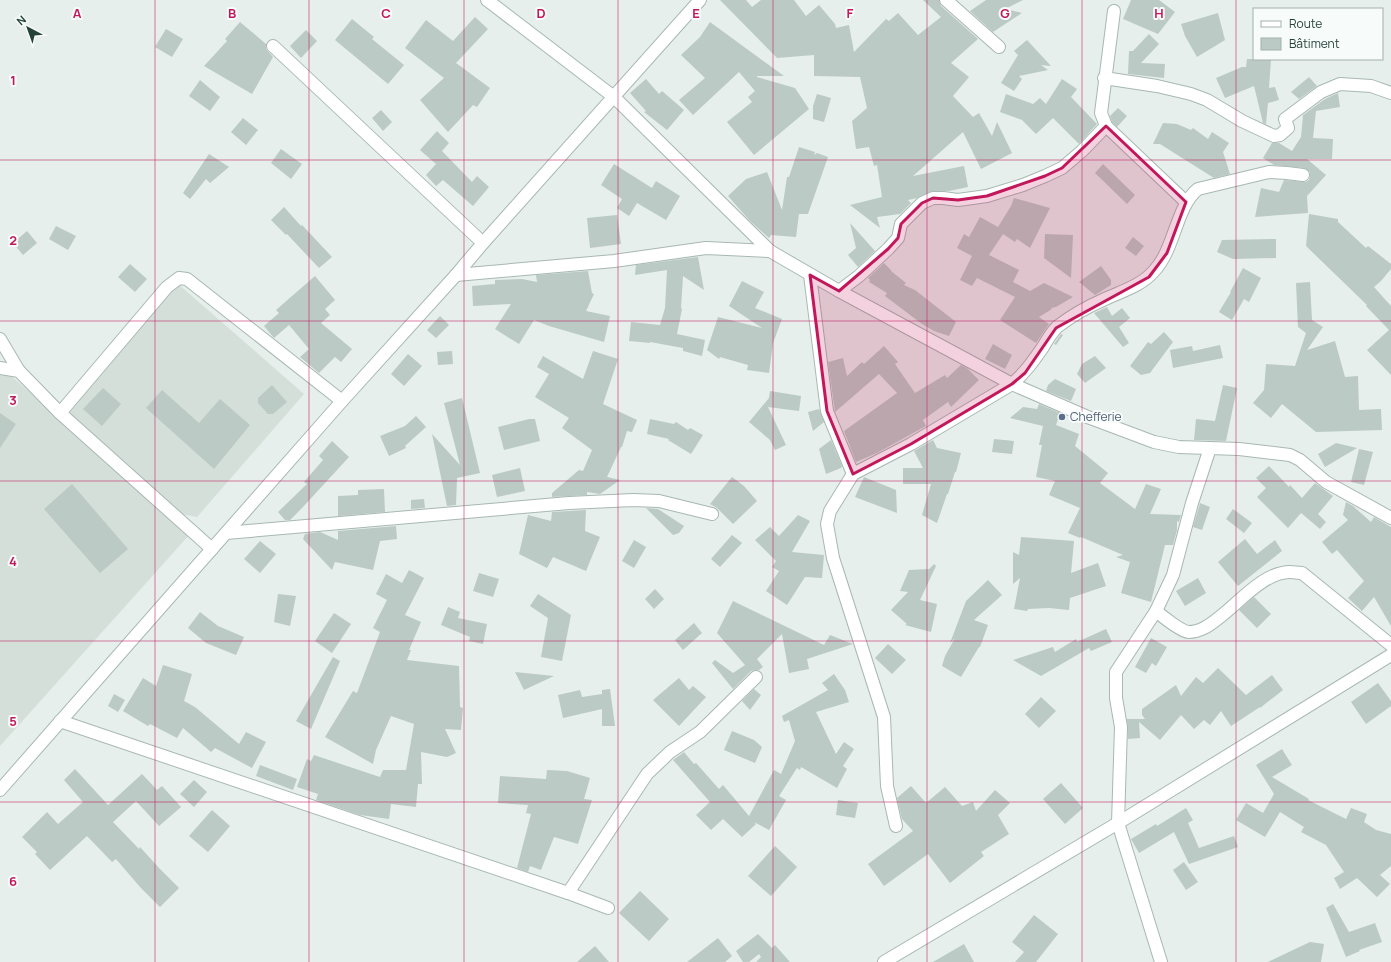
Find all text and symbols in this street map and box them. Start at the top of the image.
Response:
text: A [73,4,82,22]
text: B [228,4,236,22]
text: C [381,4,391,22]
text: D [536,4,546,22]
text: E [692,4,700,22]
text: F [847,4,854,22]
text: G [1000,4,1010,22]
text: H [1154,4,1164,22]
north arrow [8,8,48,48]
legend [1253,8,1383,60]
text: N [13,12,29,28]
text: Route [1289,15,1322,32]
text: Bâtiment [1289,35,1340,52]
text: 1 [10,71,16,89]
text: 2 [9,231,17,249]
text: 3 [9,391,17,409]
place label: Chefferie [1070,408,1122,425]
marker: Chefferie [1057,412,1067,422]
text: 4 [9,552,17,570]
text: 5 [9,712,17,730]
text: 6 [9,872,17,890]

